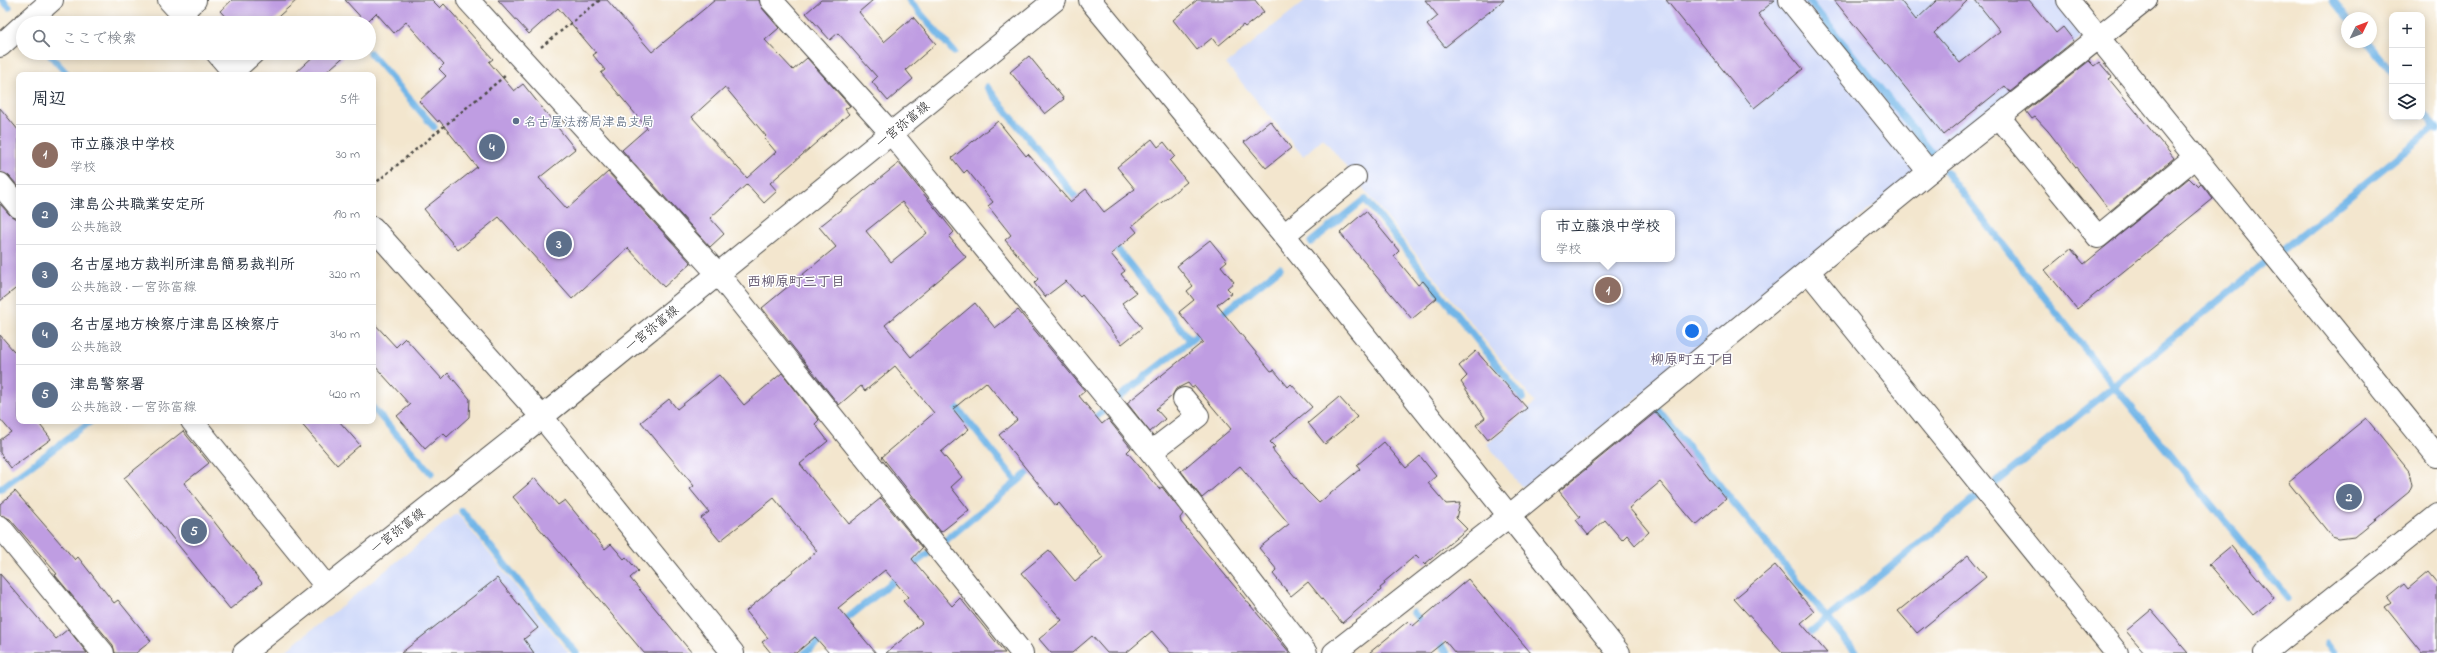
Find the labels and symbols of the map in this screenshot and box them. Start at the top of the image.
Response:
north arrow [2341,12,2377,48]
street label: 一宮弥富線 [872,97,935,153]
place label: 名古屋法務局津島支局 [524,113,654,132]
marker: 名古屋法務局津島支局 [511,116,521,126]
pin: 4 [479,132,505,162]
pin: 3 [546,229,572,259]
district label: 西柳原町三丁目 [747,272,845,293]
pin: 1 [1595,275,1621,305]
street label: 一宮弥富線 [621,301,684,357]
your location [1682,321,1702,341]
district label: 柳原町五丁目 [1650,350,1734,371]
pin: 2 [2336,482,2362,512]
street label: 一宮弥富線 [366,503,430,559]
pin: 5 [181,516,207,546]

